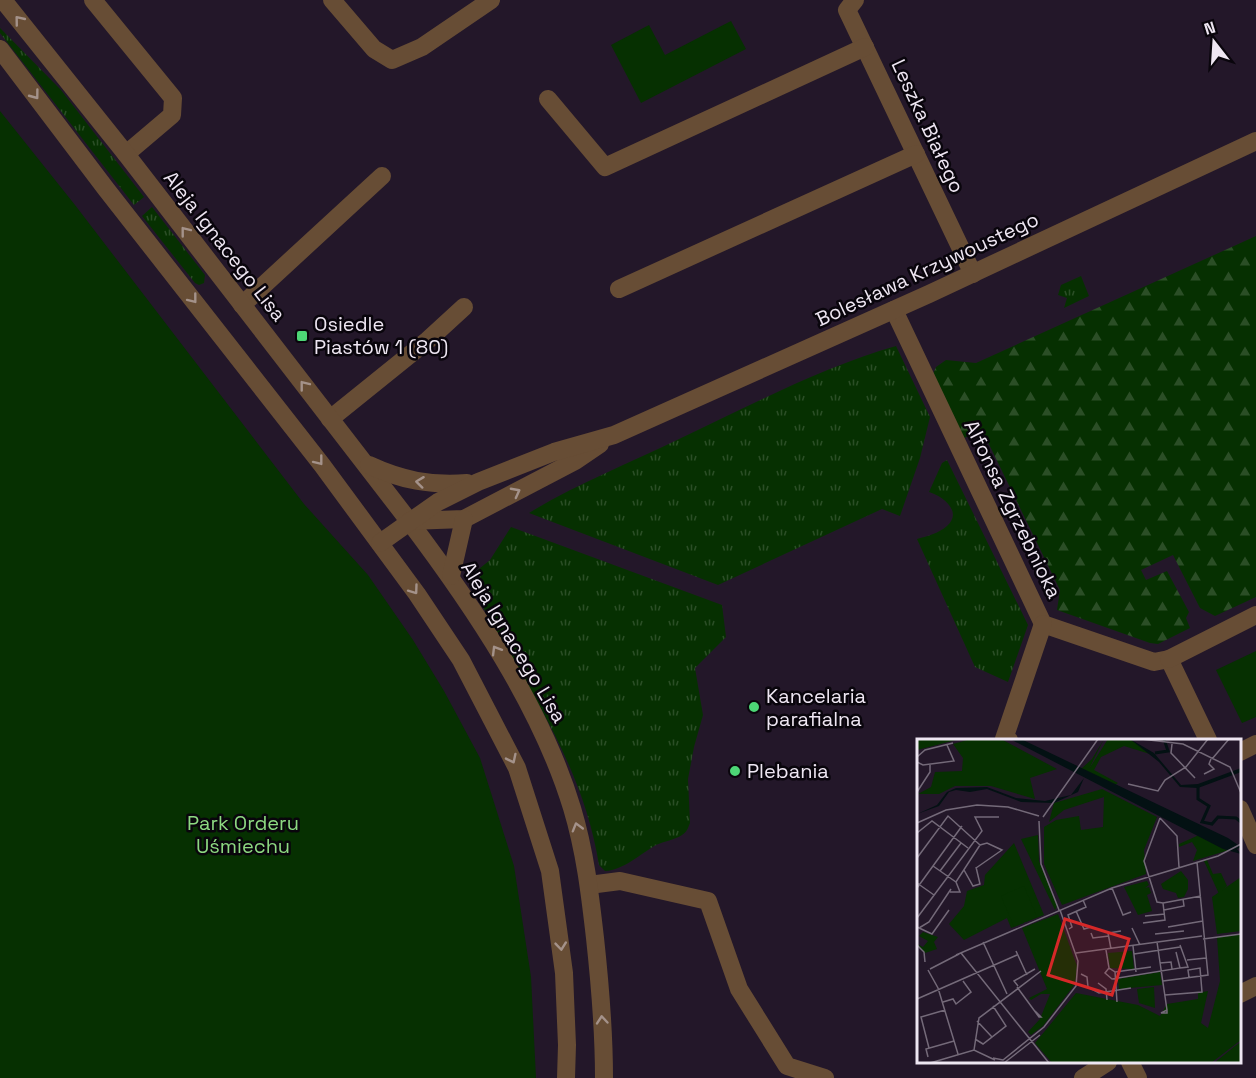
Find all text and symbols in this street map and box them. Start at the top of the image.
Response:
north arrow [1184,12,1244,72]
one-way arrow [16,16,27,27]
text: N [1202,17,1218,40]
street label: Leszka Białego [886,55,970,197]
one-way arrow [28,89,39,100]
street label: Aleja Ignacego Lisa [158,165,292,327]
street label: Bolesława Krzywoustego [811,206,1043,332]
one-way arrow [181,226,192,237]
one-way arrow [186,293,197,304]
place label: Osiedle Piastów 1 (80) [314,311,448,360]
marker: Osiedle Piastów 1 (80) [295,329,309,343]
one-way arrow [300,381,311,392]
street label: Alfonsa Zgrzebnioka [958,415,1068,603]
one-way arrow [312,455,323,466]
one-way arrow [415,476,425,488]
one-way arrow [510,488,521,499]
street label: Aleja Ignacego Lisa [455,556,573,728]
one-way arrow [407,584,418,595]
one-way arrow [492,646,504,656]
place label: Kancelaria parafialna [766,683,866,732]
marker: Kancelaria parafialna [747,700,761,714]
inset map [917,739,1241,1063]
one-way arrow [504,752,516,763]
place label: Plebania [747,758,829,784]
marker: Plebania [728,764,742,778]
park label: Park Orderu Uśmiechu [187,810,299,859]
one-way arrow [572,822,584,832]
one-way arrow [554,942,567,951]
one-way arrow [596,1015,609,1024]

